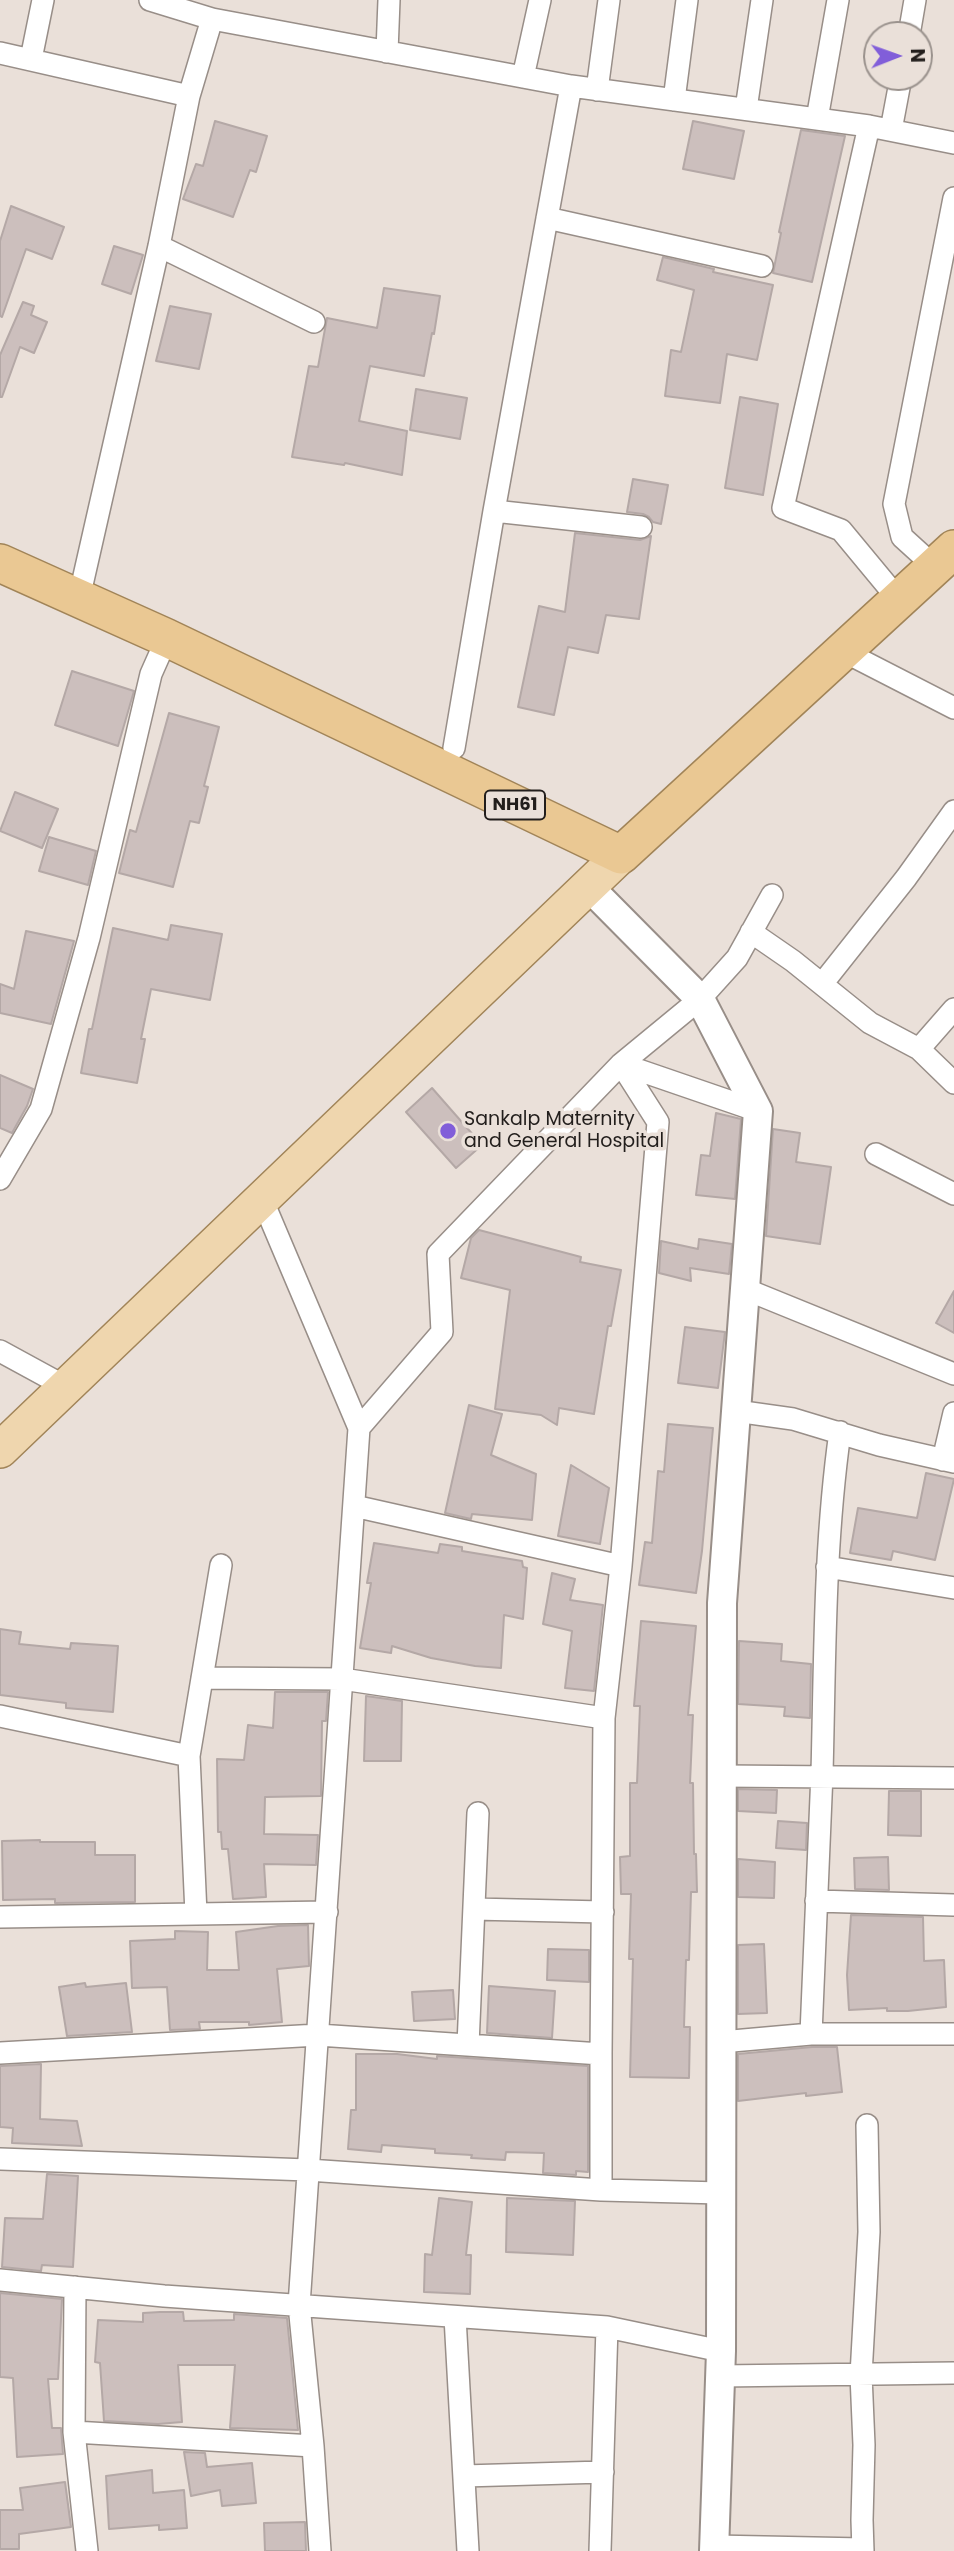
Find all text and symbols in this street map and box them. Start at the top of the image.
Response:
north arrow [863,21,933,91]
text: N [904,48,931,63]
road number: NH61 [485,790,545,820]
place label: Sankalp Maternity and General Hospital [464,1109,664,1153]
marker: Sankalp Maternity and General Hospital [438,1121,458,1141]

